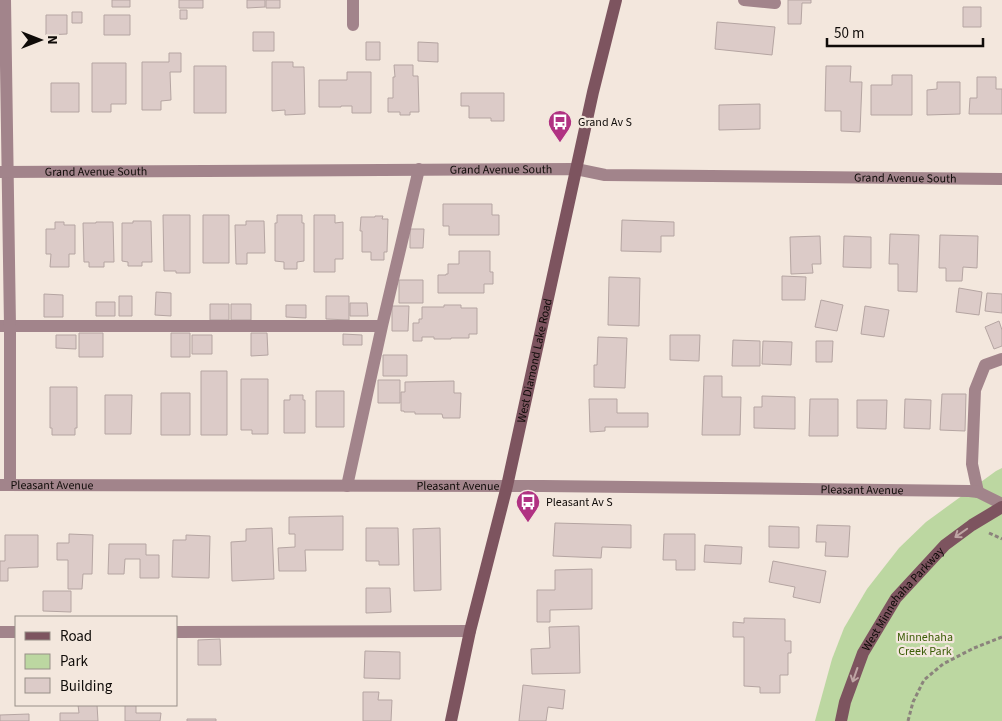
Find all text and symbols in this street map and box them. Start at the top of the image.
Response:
north arrow [15,15,65,65]
scale bar [827,15,983,47]
text: 50 m [834,23,864,44]
text: N [42,35,62,45]
bus stop icon: Grand Av S [547,109,573,143]
place label: Grand Av S [578,114,632,131]
street label: Grand Avenue South [450,161,552,178]
street label: Grand Avenue South [45,163,147,180]
street label: Grand Avenue South [854,169,957,187]
street label: West Diamond Lake Road [513,297,556,424]
street label: Pleasant Avenue [11,477,93,494]
street label: Pleasant Avenue [417,477,499,494]
street label: Pleasant Avenue [820,481,904,499]
bus stop icon: Pleasant Av S [515,489,541,523]
place label: Pleasant Av S [546,494,613,511]
one-way arrow [954,528,968,538]
street label: West Minnehaha Parkway [858,543,948,654]
legend [15,616,178,706]
text: Road [60,626,92,647]
park label: Minnehaha Creek Park [897,629,953,660]
text: Park [60,651,89,672]
one-way arrow [850,667,859,682]
text: Building [60,676,113,697]

